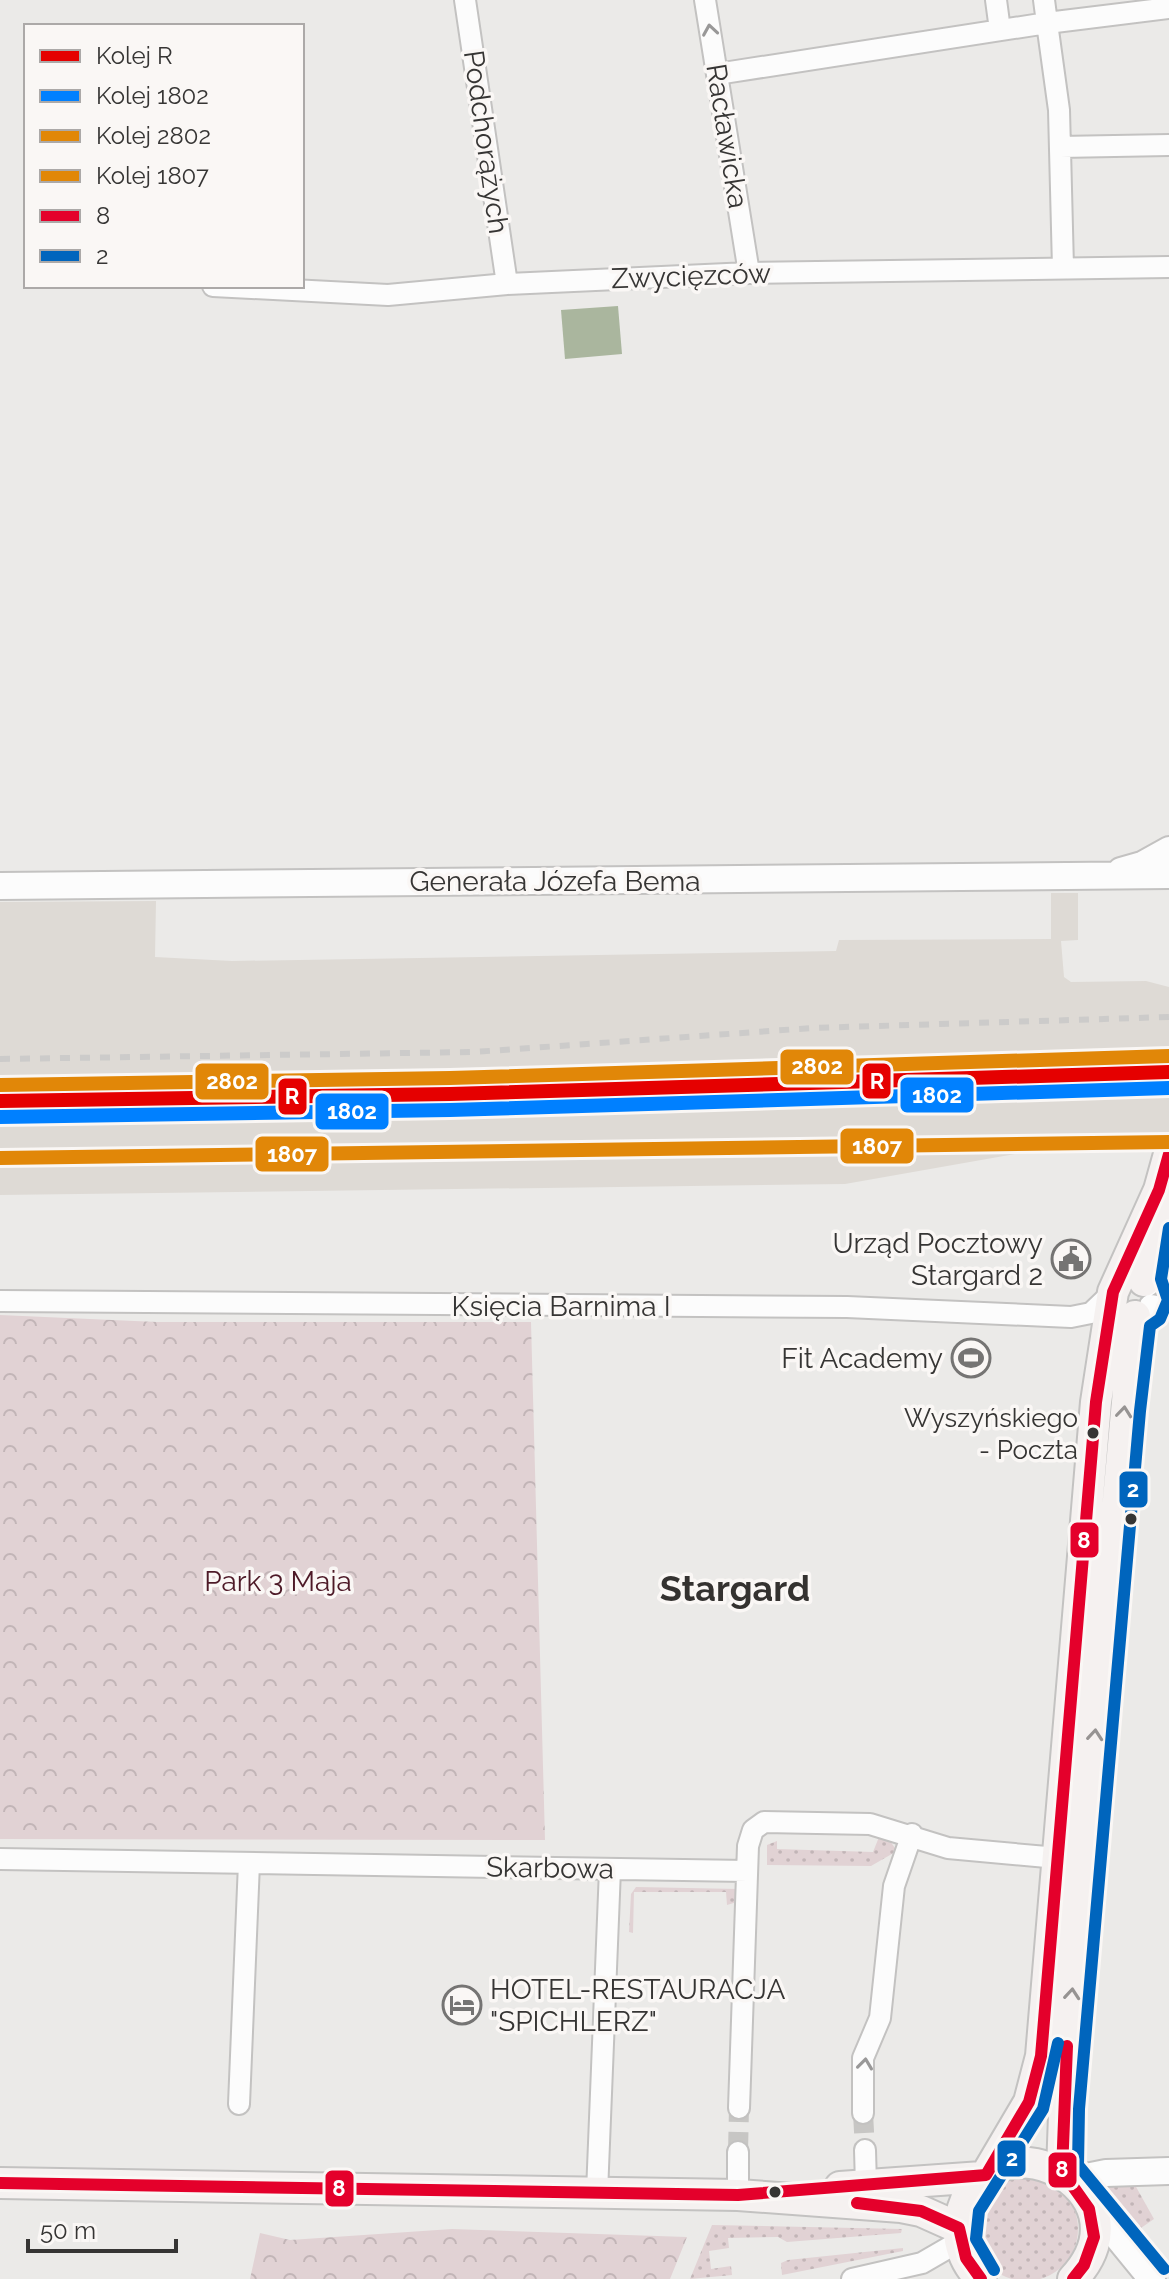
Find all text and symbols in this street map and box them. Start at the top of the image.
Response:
one-way arrow [702,23,719,37]
legend [24,24,304,288]
text: Kolej R [96,41,173,70]
street label: Podchorążych [457,48,515,236]
street label: Racławicka [699,61,755,211]
text: Kolej 1802 [96,81,209,110]
text: Kolej 2802 [96,121,211,150]
text: Kolej 1807 [96,161,209,190]
text: 8 [96,201,110,230]
text: 2 [96,241,109,270]
street label: Zwycięzców [611,257,772,295]
street label: Generała Józefa Bema [409,865,701,898]
line badge: 2802 [779,1048,855,1086]
text: 2802 [791,1053,843,1079]
line badge: 2802 [194,1062,270,1101]
line badge: R [861,1062,892,1100]
text: 2802 [206,1068,258,1094]
text: R [870,1068,885,1094]
line badge: 1802 [899,1076,975,1114]
line badge: R [277,1077,308,1116]
text: 1802 [912,1082,962,1108]
text: R [285,1083,300,1109]
line badge: 1802 [314,1092,390,1131]
text: 1802 [327,1098,377,1124]
line badge: 1807 [839,1127,915,1165]
text: 1807 [852,1133,903,1159]
line badge: 1807 [254,1135,330,1173]
text: 1807 [267,1141,318,1167]
place label: Urząd Pocztowy Stargard 2 [832,1227,1043,1292]
public building icon: Urząd Pocztowy Stargard 2 [1050,1238,1092,1280]
street label: Księcia Barnima I [451,1290,671,1323]
sports icon: Fit Academy [950,1337,992,1379]
place label: Fit Academy [781,1342,943,1375]
place label: Wyszyńskiego - Poczta [904,1403,1078,1465]
one-way arrow [1116,1405,1133,1418]
marker: Wyszyńskiego - Poczta [1085,1425,1101,1441]
line badge: 2 [1118,1470,1149,1509]
text: 2 [1127,1476,1139,1502]
unlabelled marker [1123,1511,1139,1527]
line badge: 8 [1069,1521,1100,1559]
text: 8 [1077,1527,1091,1553]
park label: Park 3 Maja [204,1565,352,1598]
district label: Stargard [660,1567,810,1609]
one-way arrow [1086,1728,1103,1741]
street label: Skarbowa [486,1850,614,1886]
place label: HOTEL-RESTAURACJA "SPICHLERZ" [490,1973,786,2038]
hotel icon: HOTEL-RESTAURACJA "SPICHLERZ" [441,1984,483,2026]
one-way arrow [1063,1987,1080,2000]
one-way arrow [856,2057,873,2070]
line badge: 2 [996,2139,1027,2178]
text: 2 [1006,2145,1018,2171]
line badge: 8 [1047,2151,1078,2189]
text: 8 [1055,2156,1069,2182]
line badge: 8 [324,2169,355,2208]
text: 8 [332,2175,346,2201]
unlabelled marker [767,2184,783,2200]
scale bar [28,2203,176,2253]
text: 50 m [40,2216,96,2245]

